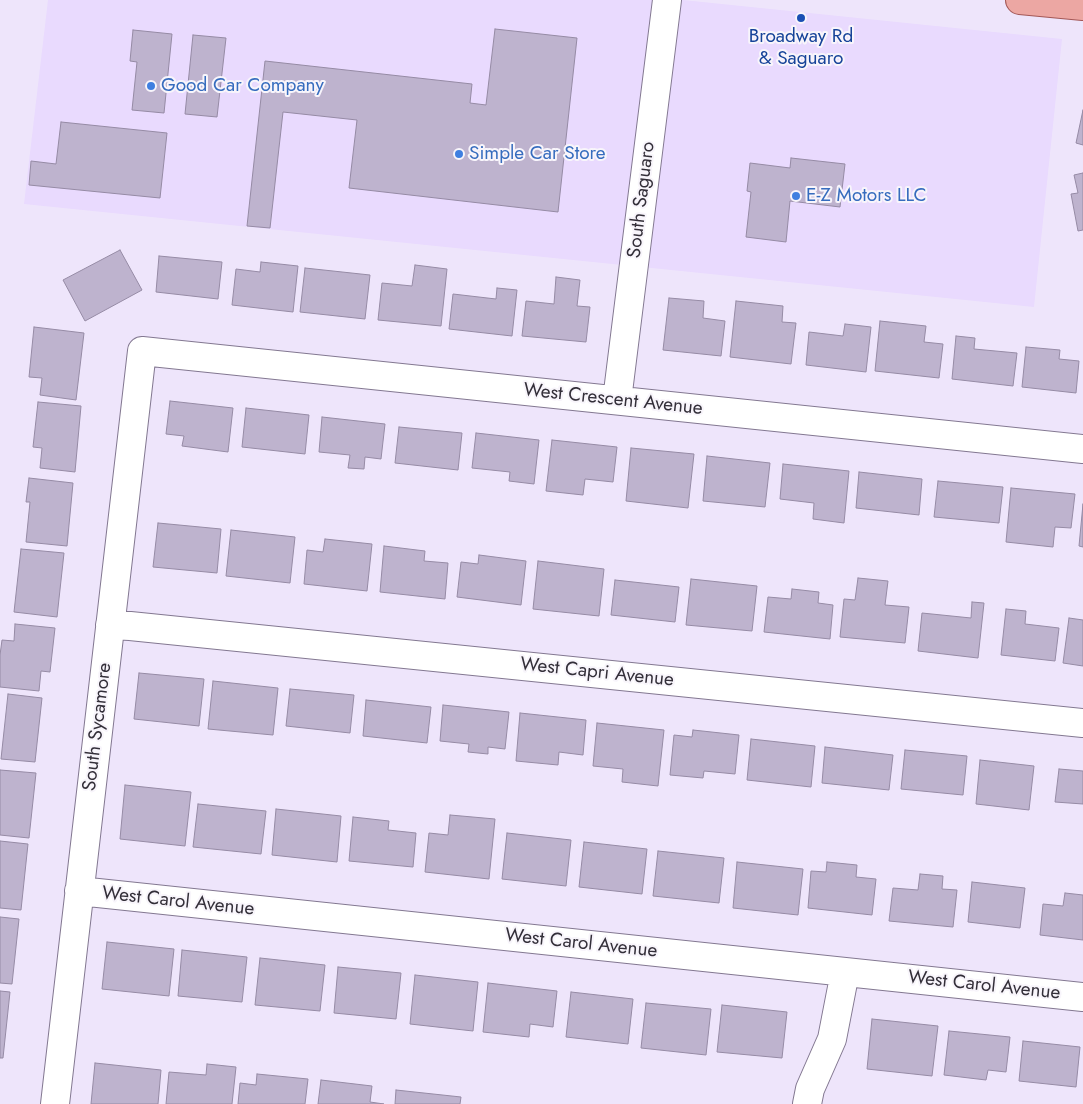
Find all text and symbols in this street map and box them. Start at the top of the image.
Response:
marker: Broadway Rd & Saguaro [795,12,807,24]
place label: Broadway Rd & Saguaro [749,26,853,70]
place label: Good Car Company [161,75,324,97]
marker: Good Car Company [145,80,157,92]
street label: South Saguaro [624,140,660,260]
place label: Simple Car Store [469,143,606,165]
marker: Simple Car Store [453,148,465,160]
place label: E-Z Motors LLC [806,185,927,207]
marker: E-Z Motors LLC [790,190,802,202]
street label: West Crescent Avenue [522,379,704,421]
street label: West Capri Avenue [519,654,675,692]
street label: South Sycamore [79,662,117,792]
street label: West Carol Avenue [101,883,255,921]
street label: West Carol Avenue [504,925,658,963]
street label: West Carol Avenue [907,967,1061,1005]

